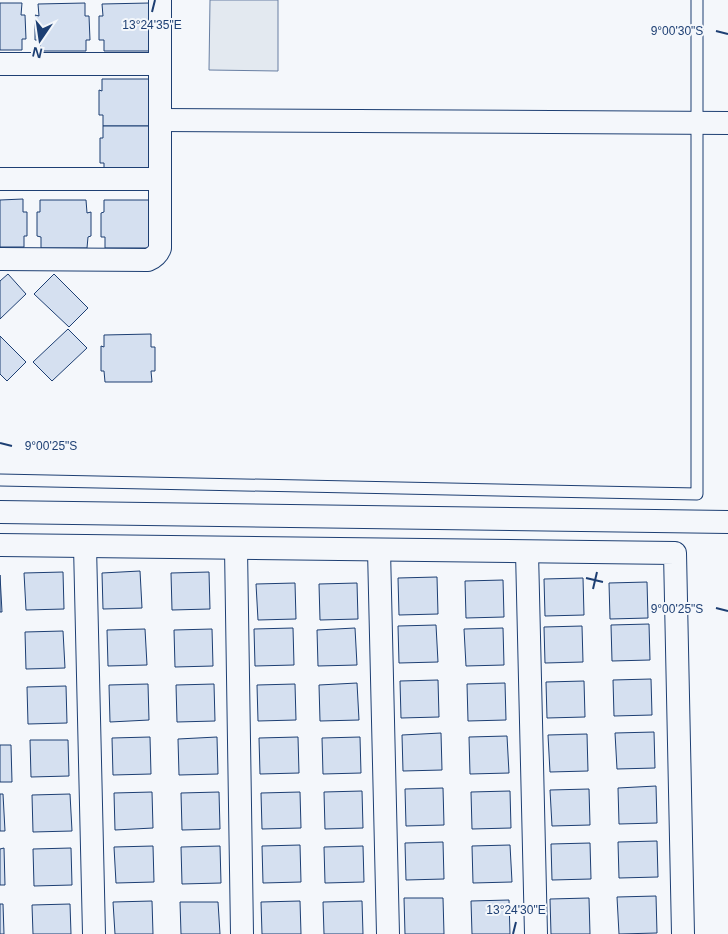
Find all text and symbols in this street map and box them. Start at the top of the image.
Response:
north arrow [15,15,65,65]
text: 13°24'35"E [122,18,182,32]
text: 9°00'30"S [651,24,703,38]
text: N [30,44,44,62]
text: 9°00'25"S [25,439,77,453]
text: 9°00'25"S [651,602,703,616]
text: 13°24'30"E [486,903,546,917]

